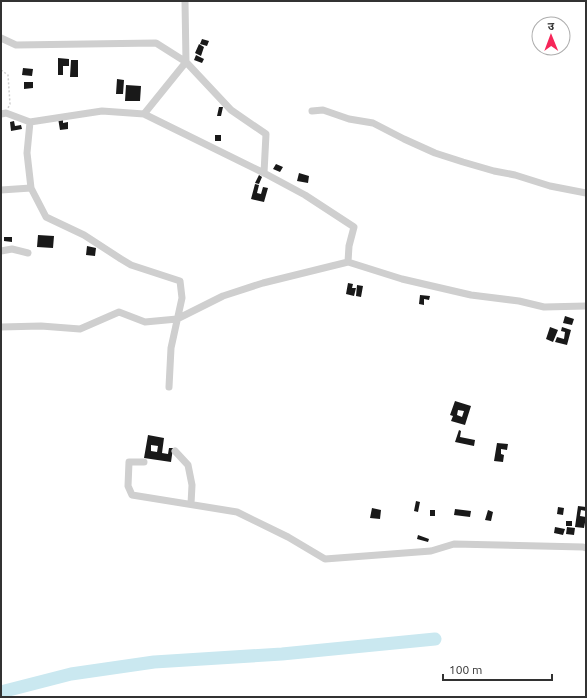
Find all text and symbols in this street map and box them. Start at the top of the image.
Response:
north arrow [531,16,571,56]
text: उ [548,20,555,32]
scale bar [443,656,552,682]
text: 100 m [449,663,482,676]

